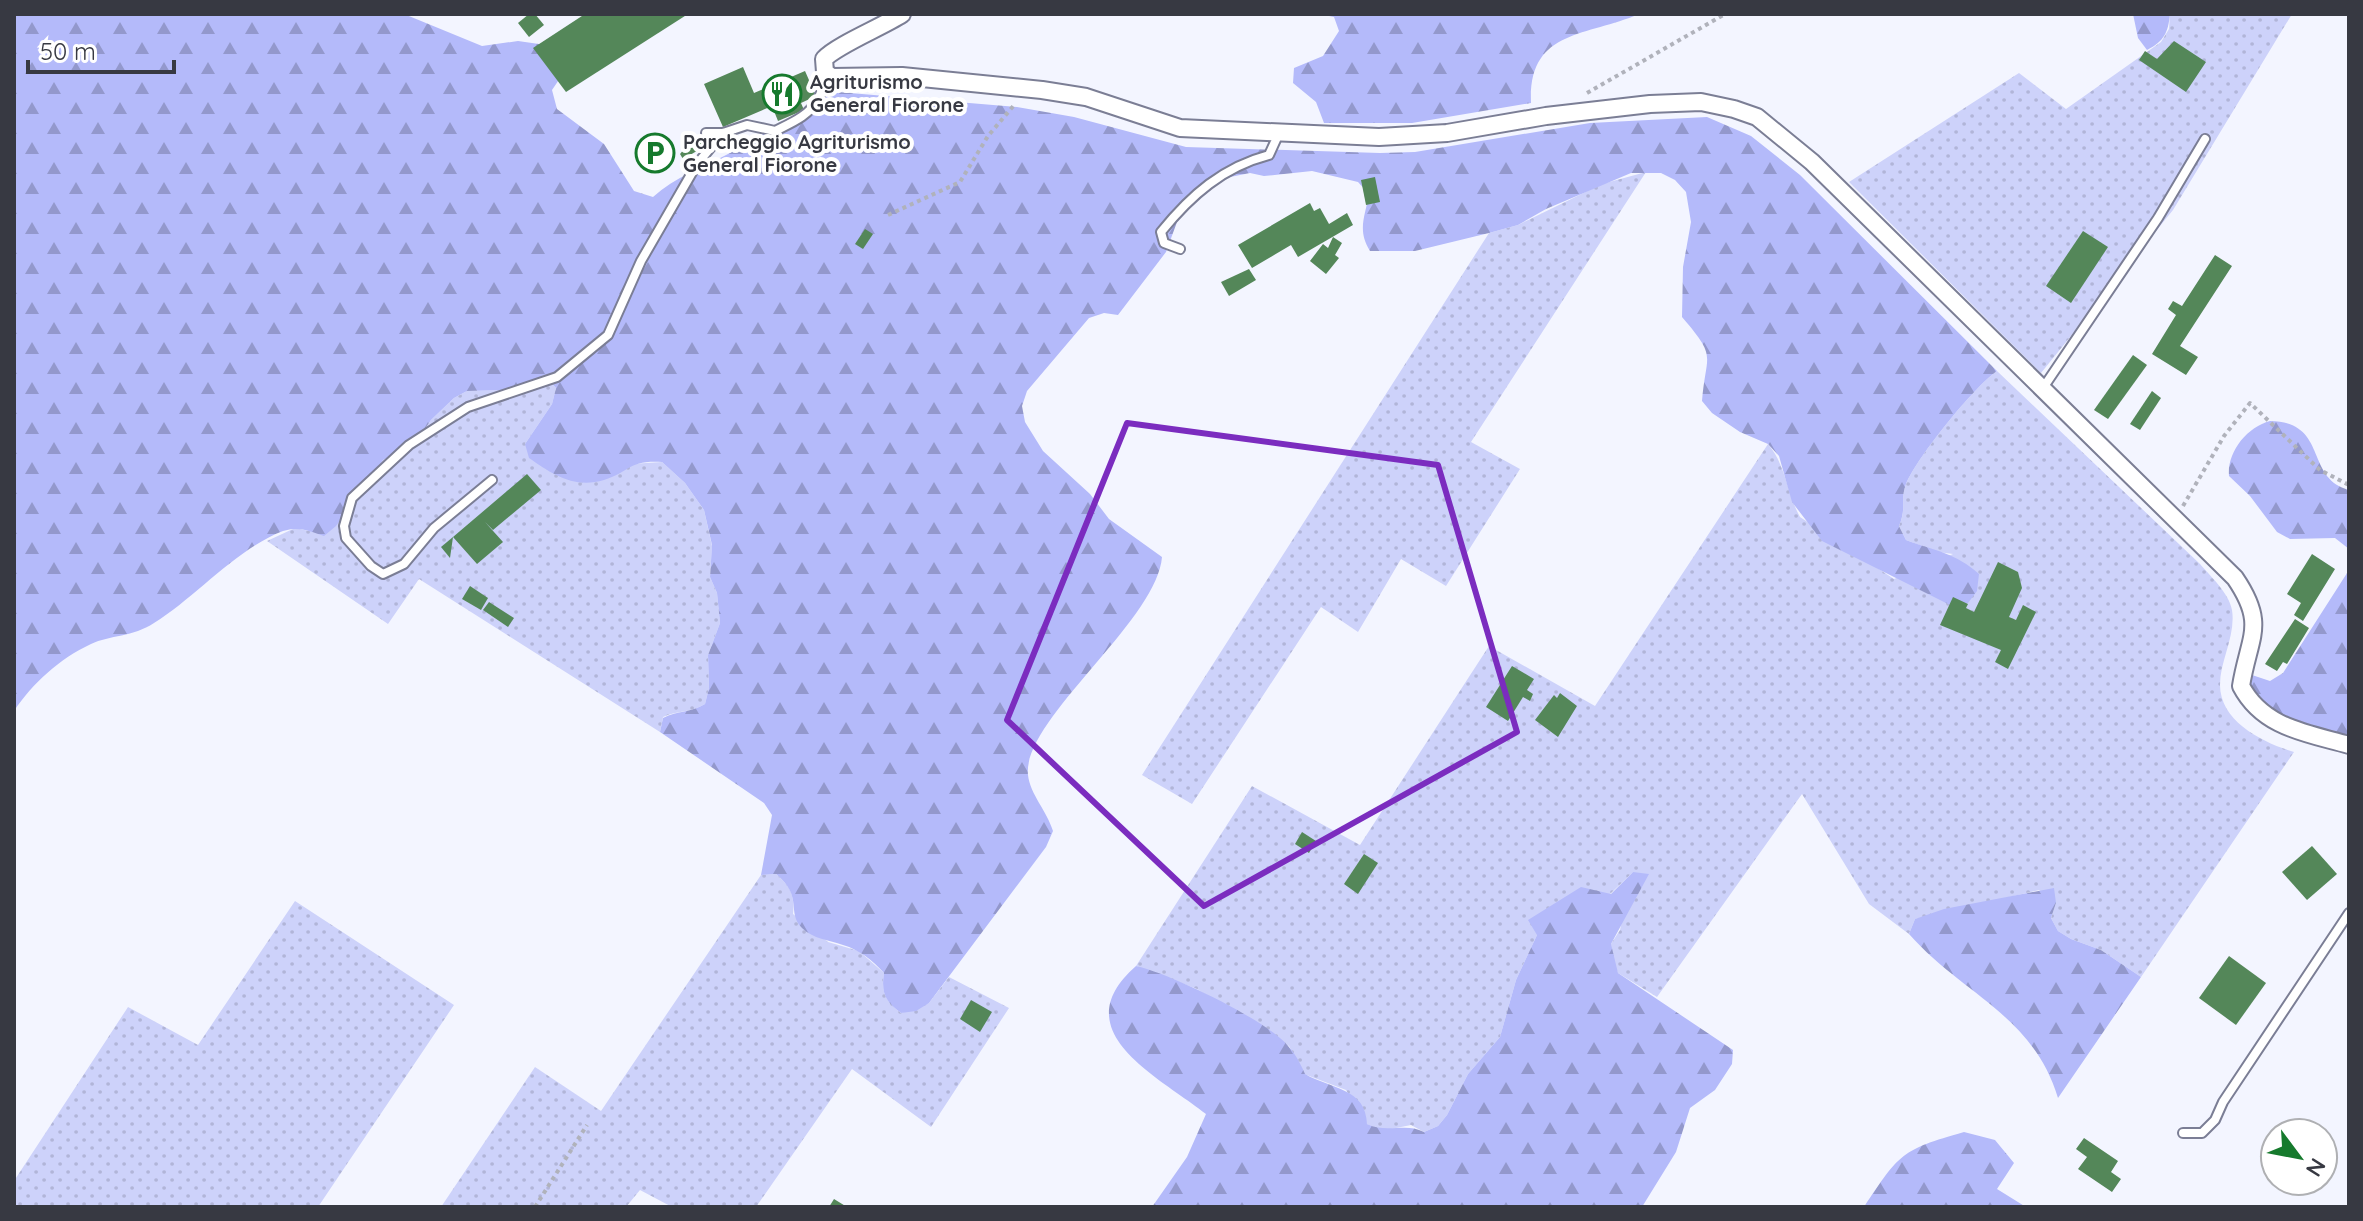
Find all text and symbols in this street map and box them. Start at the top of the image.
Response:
scale bar [28,24,174,74]
text: 50 m [40,36,96,66]
place label: Agriturismo General Fiorone [810,69,964,117]
restaurant icon: Agriturismo General Fiorone [761,73,803,115]
place label: Parcheggio Agriturismo General Fiorone [683,129,911,177]
parking icon: Parcheggio Agriturismo General Fiorone [634,132,676,174]
north arrow [2259,1117,2339,1197]
text: N [2300,1153,2332,1182]

